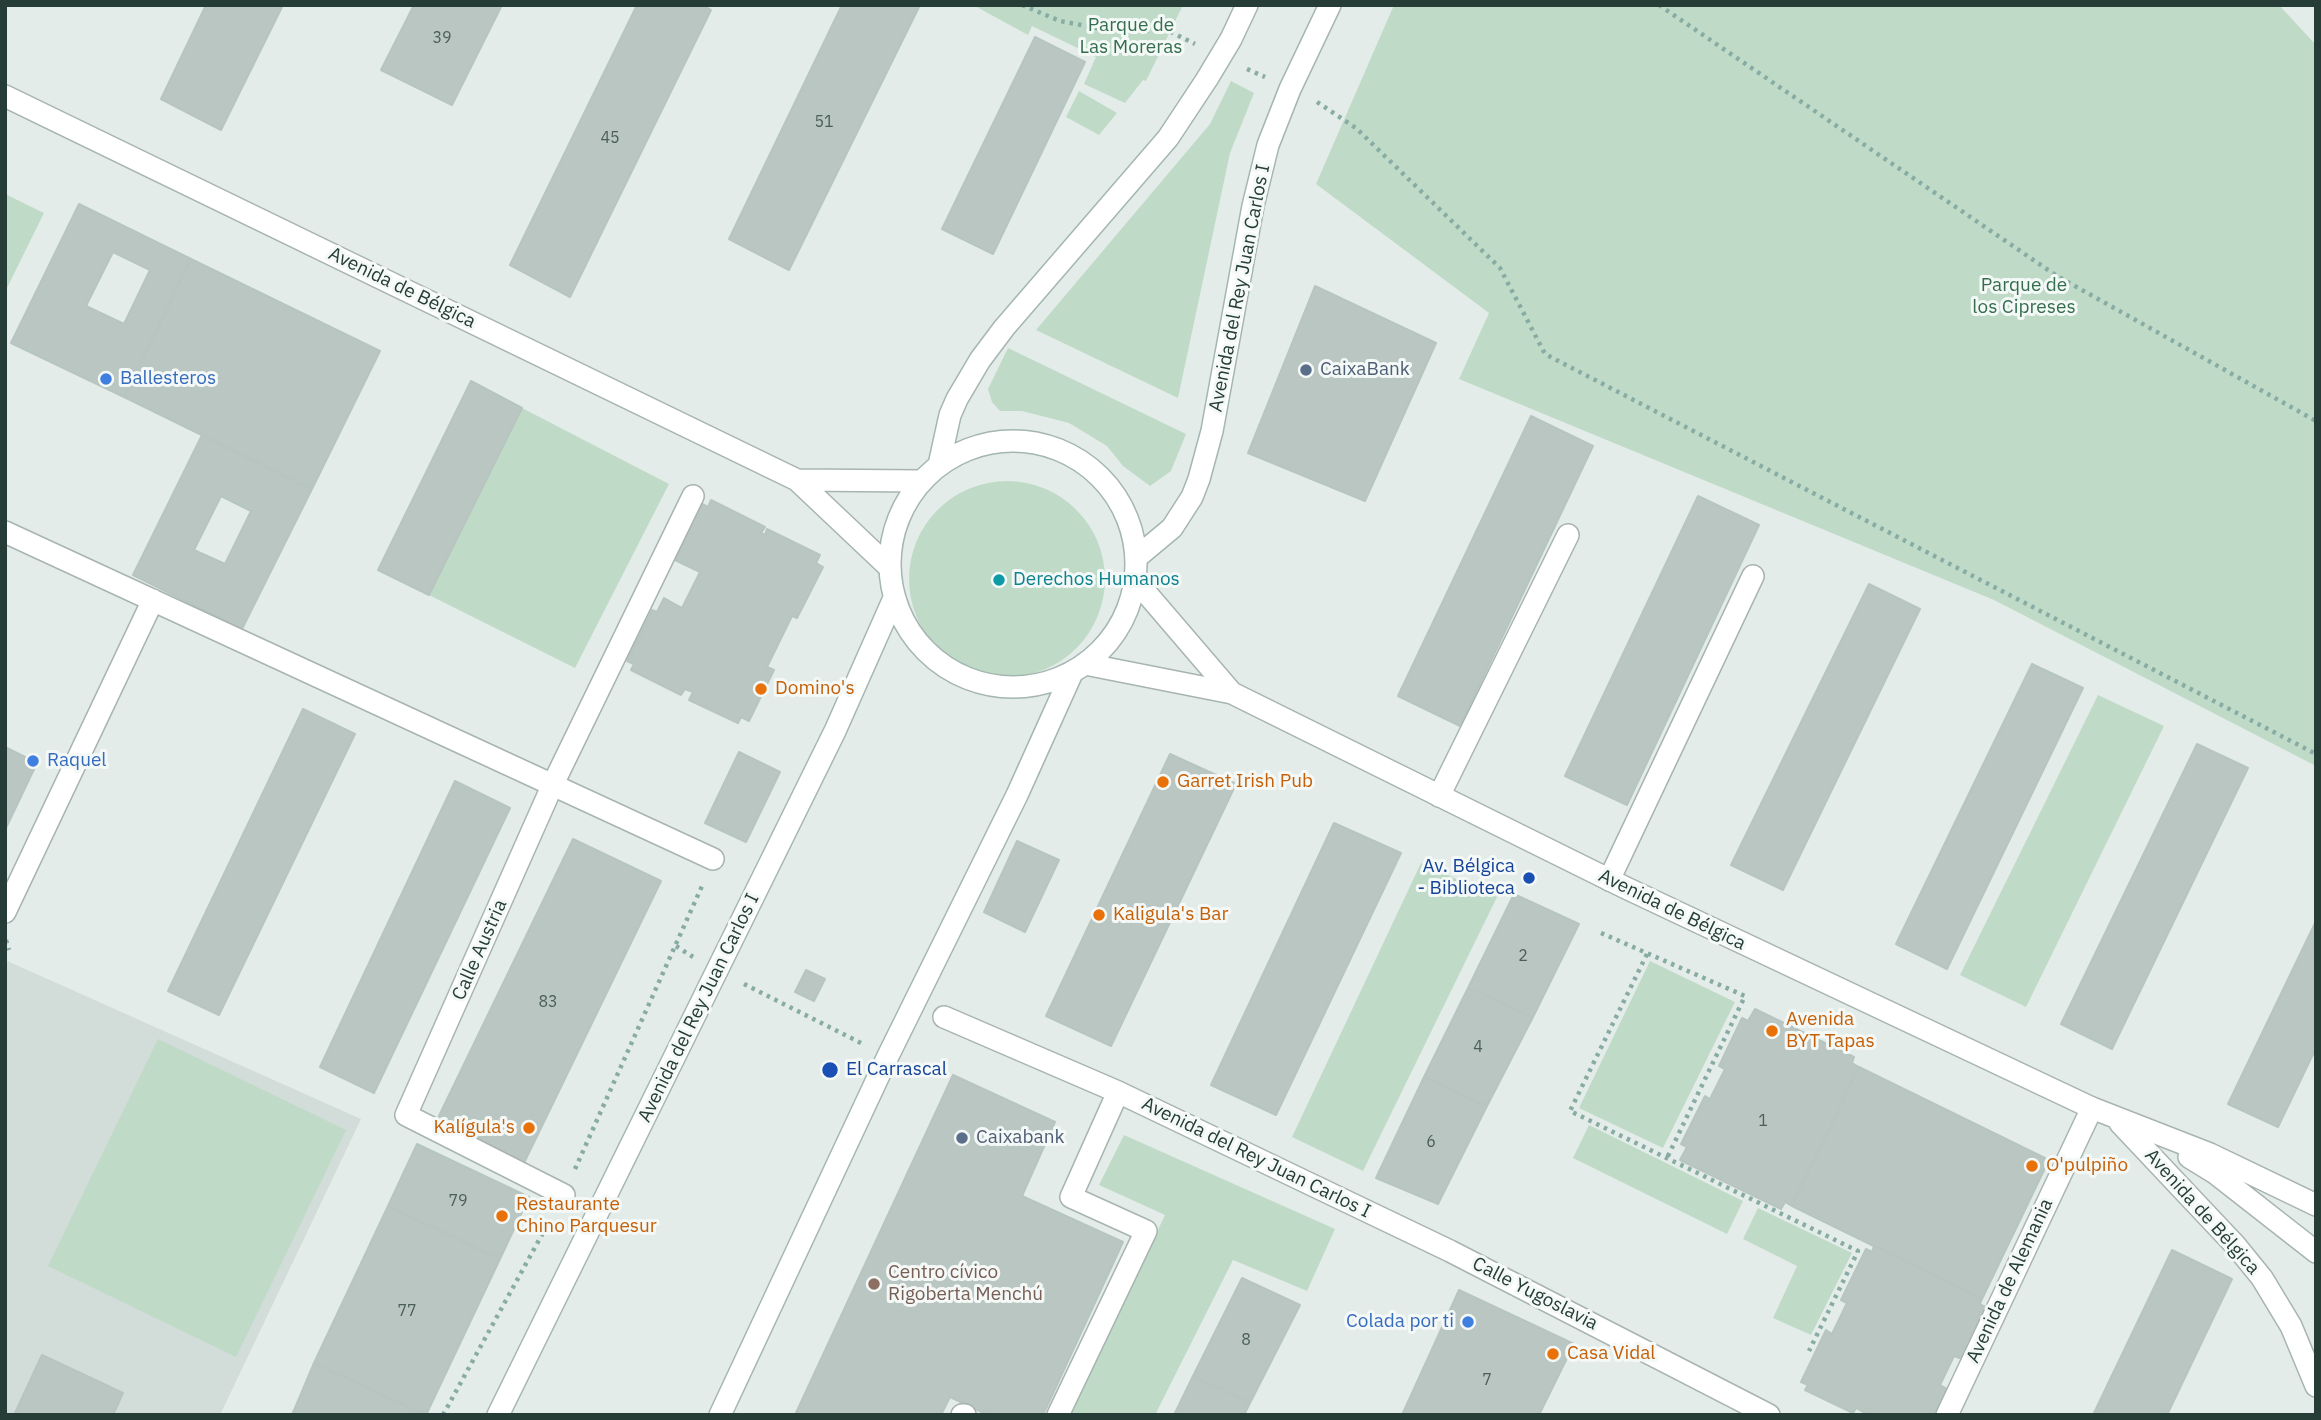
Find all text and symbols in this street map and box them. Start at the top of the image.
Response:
park label: Parque de Las Moreras [1079,15,1183,59]
house number: 39 [432,28,452,48]
house number: 51 [814,112,834,132]
house number: 45 [600,128,620,148]
street label: Avenida del Rey Juan Carlos I [1205,162,1275,414]
street label: Avenida de Bélgica [325,242,479,334]
park label: Parque de los Cipreses [1972,275,2076,319]
place label: CaixaBank [1320,359,1410,381]
marker: CaixaBank [1298,362,1314,378]
place label: Ballesteros [120,368,216,390]
marker: Ballesteros [98,371,114,387]
place label: Derechos Humanos [1013,569,1180,591]
marker: Derechos Humanos [991,572,1007,588]
place label: Domino's [775,678,855,700]
marker: Domino's [753,681,769,697]
place label: Raquel [47,750,107,772]
marker: Raquel [25,753,41,769]
place label: Garret Irish Pub [1177,771,1313,793]
marker: Garret Irish Pub [1155,774,1171,790]
place label: Av. Bélgica - Biblioteca [1417,856,1515,900]
street label: Avenida de Bélgica [1595,864,1749,956]
marker: Av. Bélgica - Biblioteca [1521,870,1537,886]
street label: Avenida del Rey Juan Carlos I [634,890,764,1126]
street label: Calle Austria [448,896,512,1004]
place label: Kaligula's Bar [1113,904,1228,926]
marker: Kaligula's Bar [1091,907,1107,923]
house number: 2 [1518,946,1528,966]
house number: 83 [538,992,558,1012]
place label: Avenida BYT Tapas [1786,1009,1875,1053]
marker: Avenida BYT Tapas [1764,1023,1780,1039]
house number: 4 [1473,1037,1483,1057]
place label: El Carrascal [846,1059,947,1081]
marker: El Carrascal [820,1060,840,1080]
street label: Avenida del Rey Juan Carlos I [1138,1093,1374,1223]
house number: 1 [1758,1111,1768,1131]
place label: Kalígula's [434,1117,515,1139]
marker: Kalígula's [521,1120,537,1136]
place label: Caixabank [976,1127,1064,1149]
marker: Caixabank [954,1130,970,1146]
house number: 6 [1426,1132,1436,1152]
street label: Avenida de Bélgica [2140,1145,2264,1279]
place label: O'pulpiño [2046,1155,2128,1177]
marker: O'pulpiño [2024,1158,2040,1174]
house number: 79 [448,1191,468,1211]
place label: Restaurante Chino Parquesur [516,1194,657,1238]
street label: Avenida de Alemania [1962,1195,2058,1367]
marker: Restaurante Chino Parquesur [494,1208,510,1224]
street label: Calle Yugoslavia [1468,1253,1602,1335]
place label: Centro cívico Rigoberta Menchú [888,1262,1043,1306]
marker: Centro cívico Rigoberta Menchú [866,1276,882,1292]
house number: 77 [397,1301,417,1321]
place label: Colada por ti [1346,1311,1454,1333]
marker: Colada por ti [1460,1314,1476,1330]
house number: 8 [1241,1330,1251,1350]
place label: Casa Vidal [1567,1343,1655,1365]
marker: Casa Vidal [1545,1346,1561,1362]
house number: 7 [1482,1370,1492,1390]

